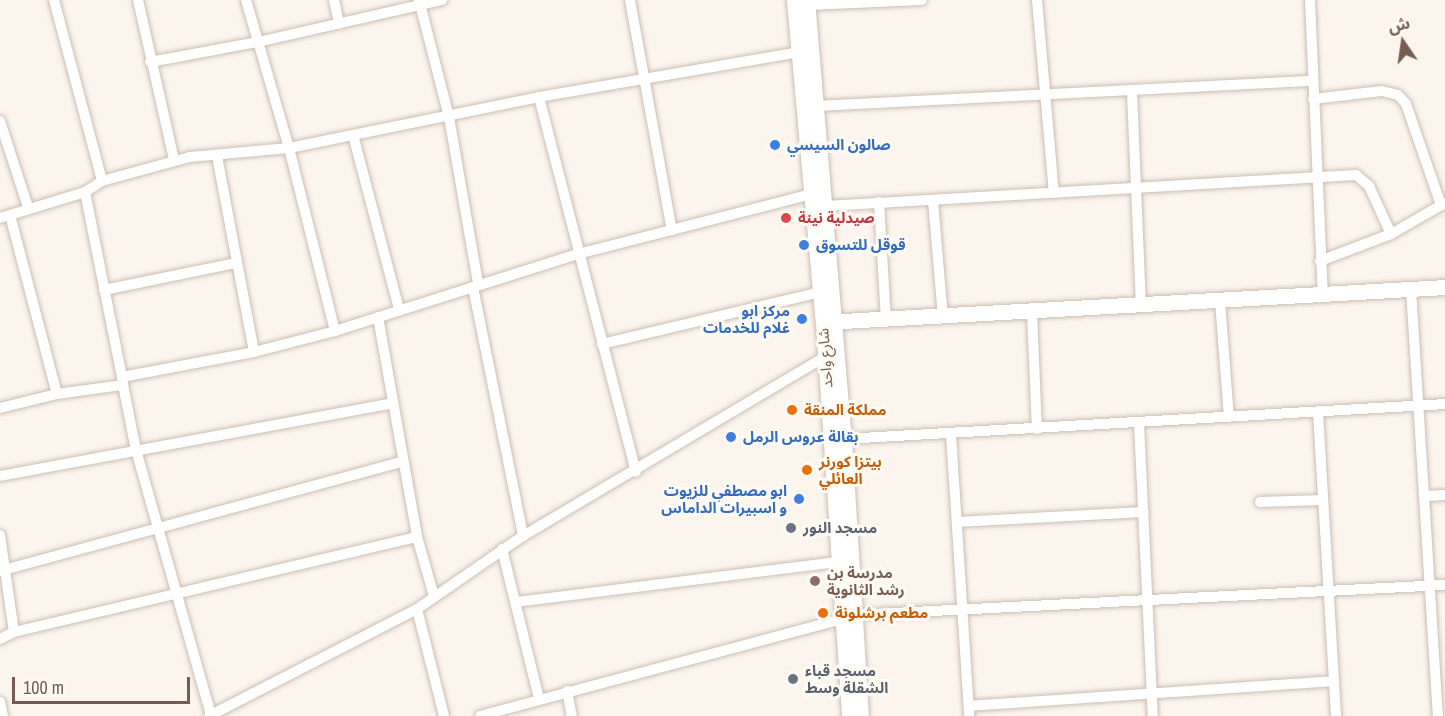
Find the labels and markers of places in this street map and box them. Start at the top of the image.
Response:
place label: صالون السيسي [787,136,890,154]
marker: صالون السيسي [768,138,782,152]
place label: صيدلية نينة [798,209,875,227]
marker: صيدلية نينة [779,211,793,225]
place label: قوقل للتسوق [816,236,906,254]
marker: قوقل للتسوق [797,238,811,252]
place label: مركز ابو غلام للخدمات [703,301,790,336]
marker: مركز ابو غلام للخدمات [795,312,809,326]
place label: مملكة المنقة [804,401,887,419]
marker: مملكة المنقة [785,403,799,417]
place label: بقالة عروس الرمل [743,428,859,446]
marker: بقالة عروس الرمل [724,430,738,444]
place label: بيتزا كورنر العائلي [819,452,882,487]
marker: بيتزا كورنر العائلي [800,463,814,477]
place label: ابو مصطفي للزيوت و اسبيرات الداماس [661,481,787,516]
marker: ابو مصطفي للزيوت و اسبيرات الداماس [792,492,806,506]
place label: مسجد النور [803,519,877,537]
marker: مسجد النور [784,521,798,535]
place label: مدرسة بن رشد الثانوية [827,563,905,598]
marker: مدرسة بن رشد الثانوية [808,574,822,588]
place label: مطعم برشلونة [835,604,928,622]
marker: مطعم برشلونة [816,606,830,620]
place label: مسجد قباء الشقلة وسط [805,661,888,696]
marker: مسجد قباء الشقلة وسط [786,672,800,686]

